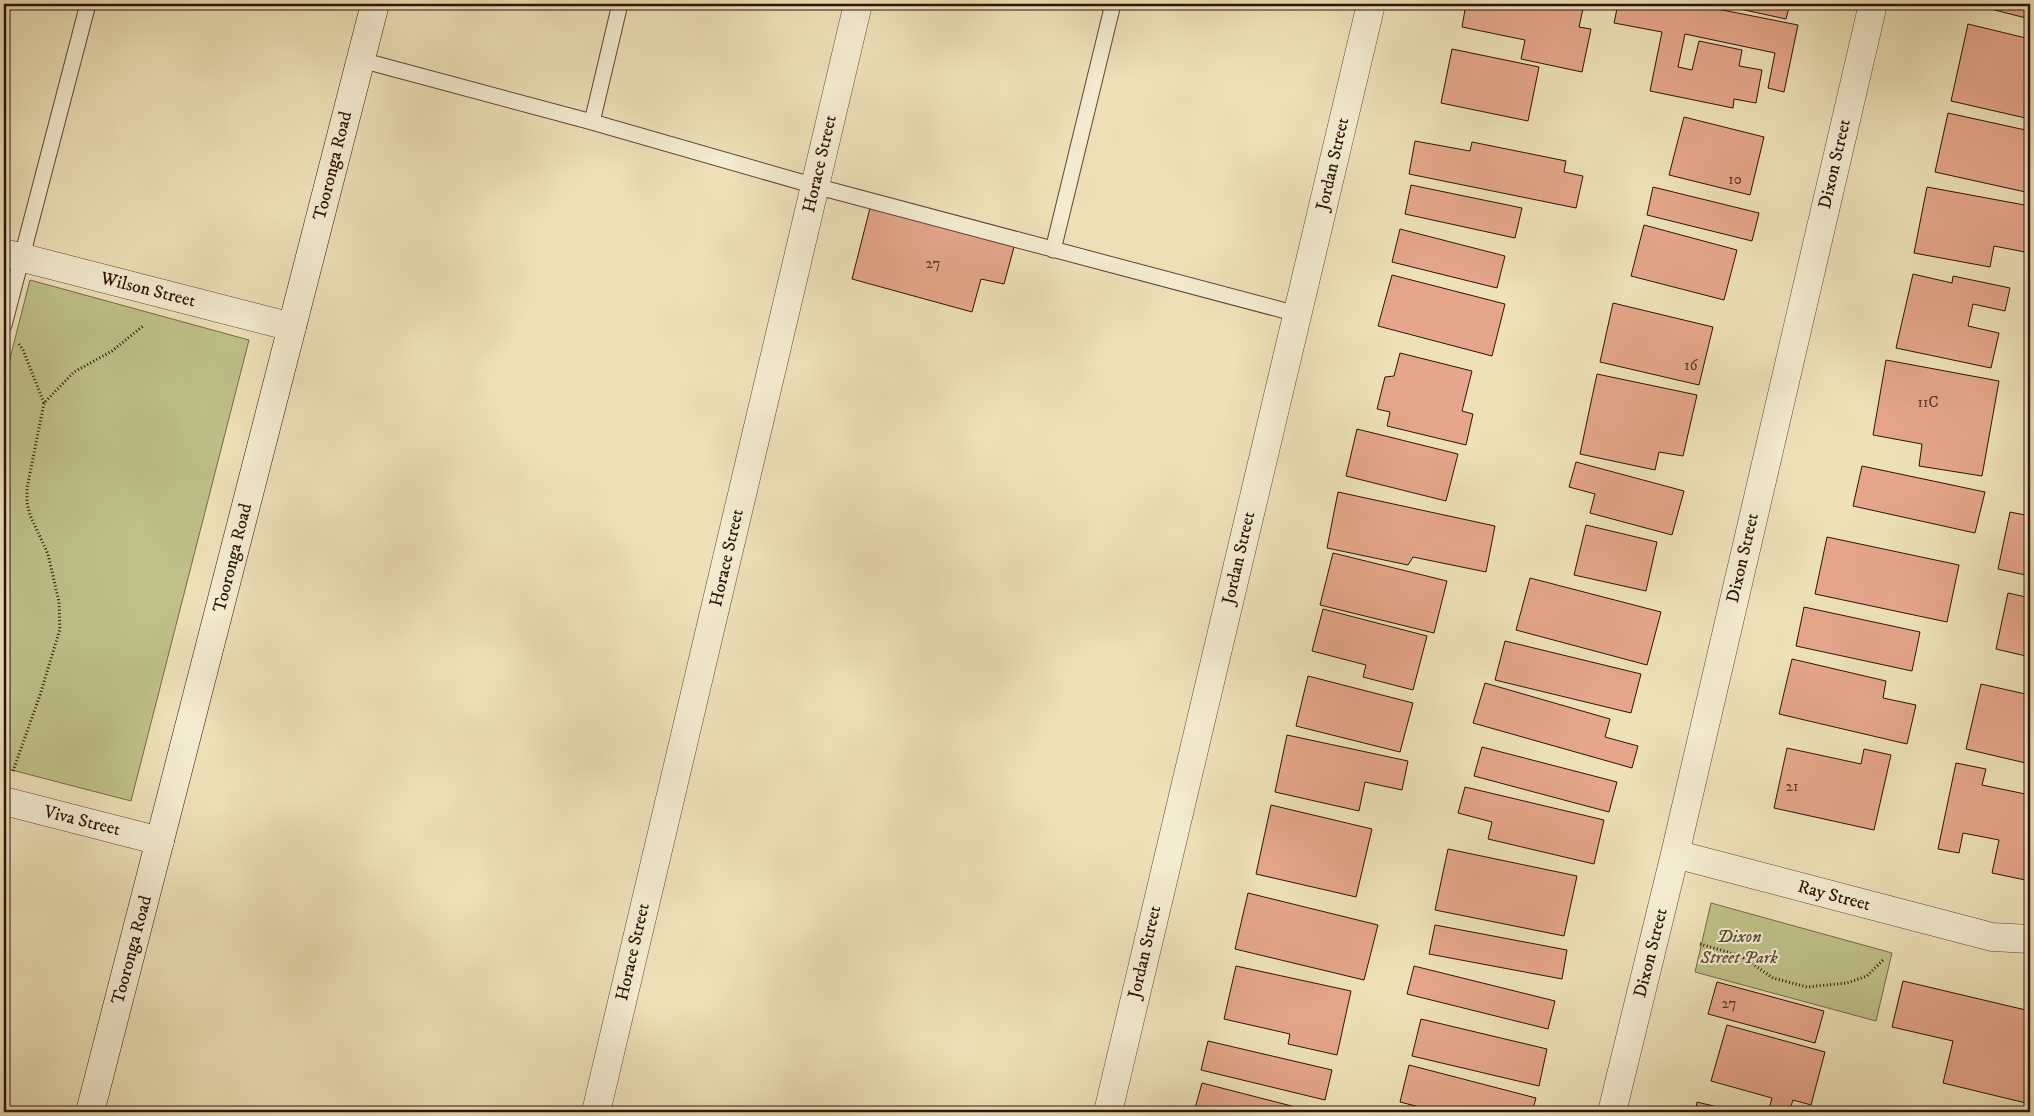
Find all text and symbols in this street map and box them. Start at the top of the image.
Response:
street label: Tooronga Road [309,109,357,223]
street label: Horace Street [798,113,842,215]
street label: Jordan Street [1311,115,1354,215]
street label: Dixon Street [1814,117,1856,211]
house number: 10 [1728,170,1742,189]
house number: 27 [926,254,941,273]
street label: Wilson Street [97,267,198,312]
house number: 16 [1684,356,1699,375]
house number: 11C [1918,393,1939,412]
street label: Tooronga Road [209,501,257,615]
street label: Horace Street [705,507,749,609]
street label: Jordan Street [1217,509,1260,609]
street label: Dixon Street [1722,511,1764,605]
house number: 21 [1786,777,1798,796]
street label: Viva Street [41,801,123,841]
street label: Ray Street [1795,876,1873,916]
street label: Tooronga Road [107,893,157,1007]
street label: Horace Street [611,901,655,1003]
street label: Jordan Street [1123,903,1166,1003]
street label: Dixon Street [1629,906,1673,1000]
park label: Dixon Street Park [1699,926,1778,969]
house number: 27 [1722,994,1737,1013]

